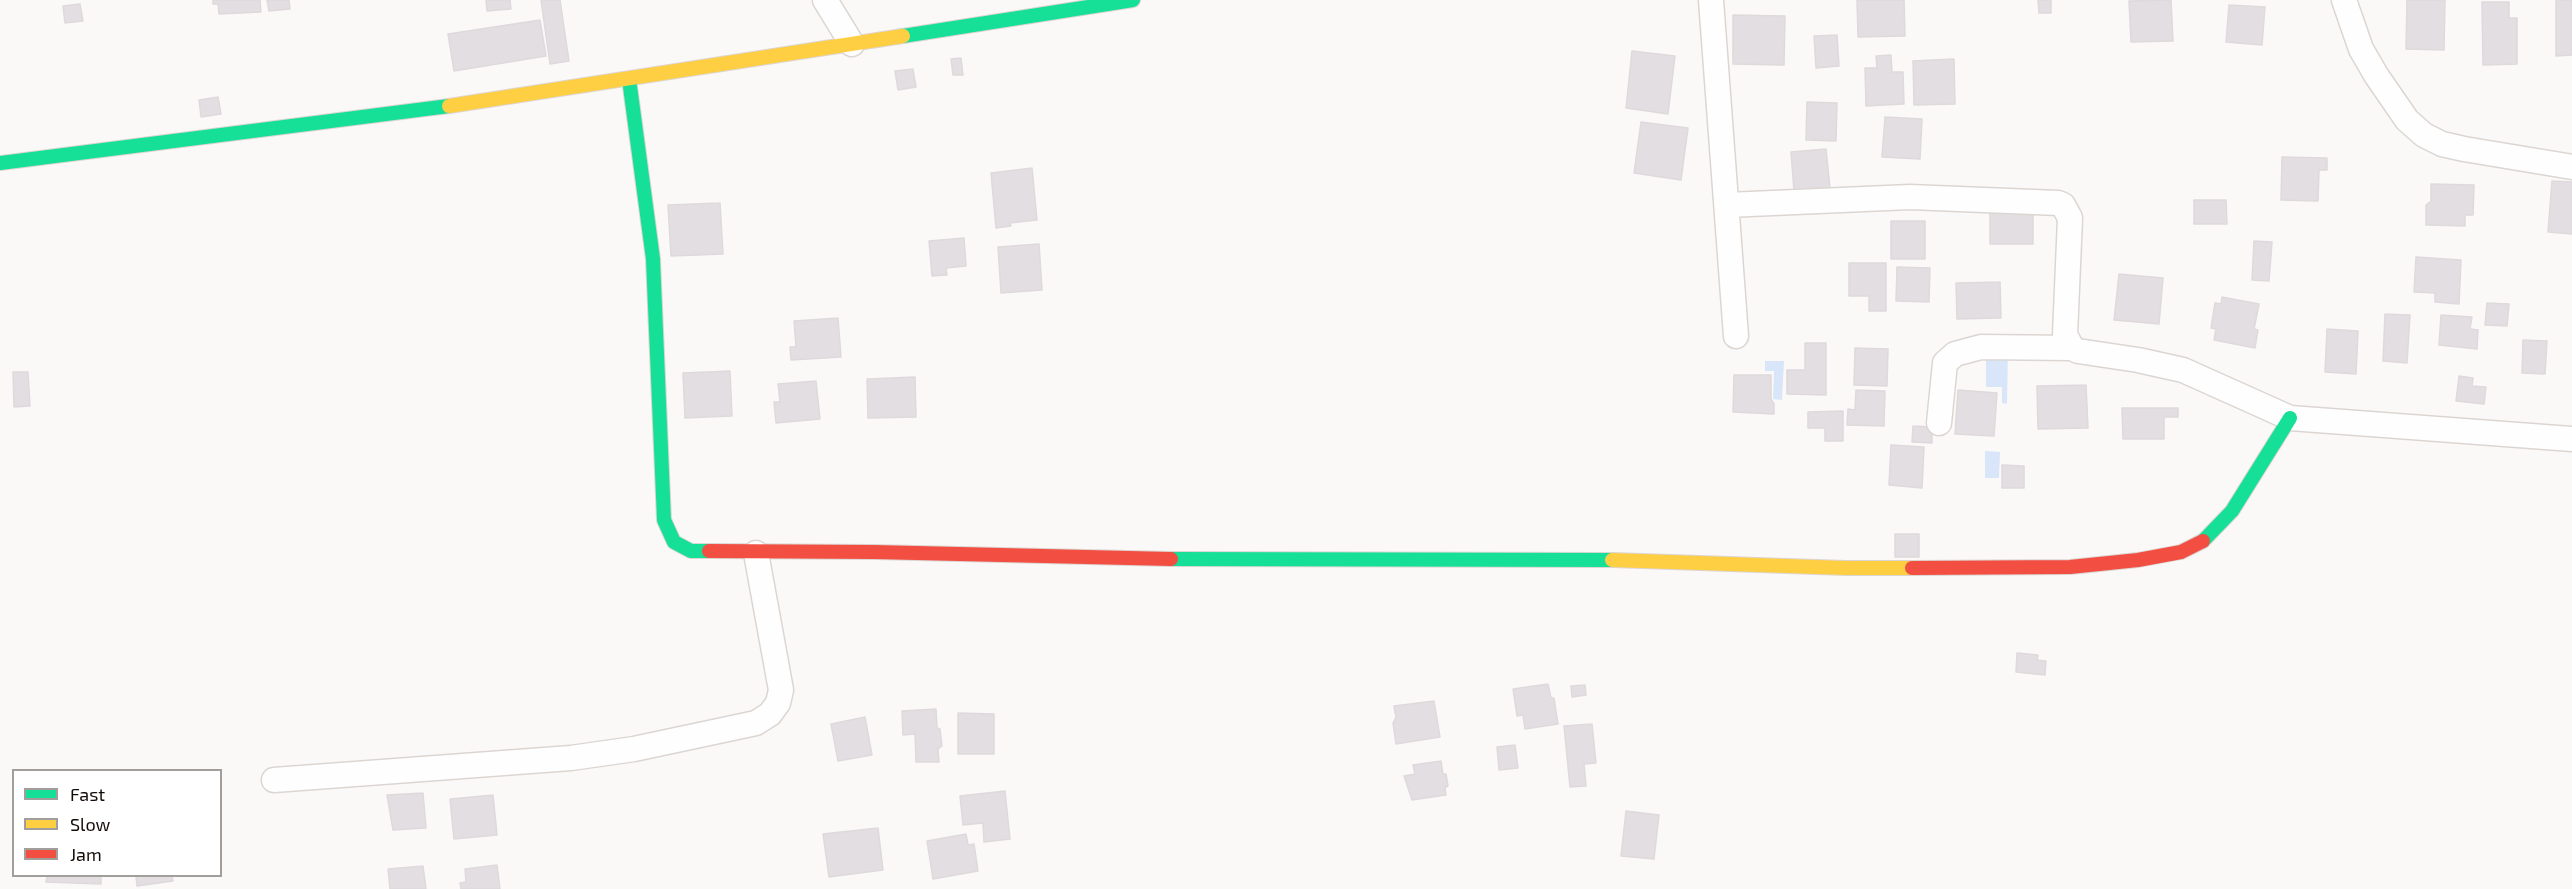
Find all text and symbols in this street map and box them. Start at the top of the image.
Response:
legend [12,769,222,877]
text: Fast [70,783,105,805]
text: Slow [70,813,110,835]
text: Jam [70,843,102,865]

